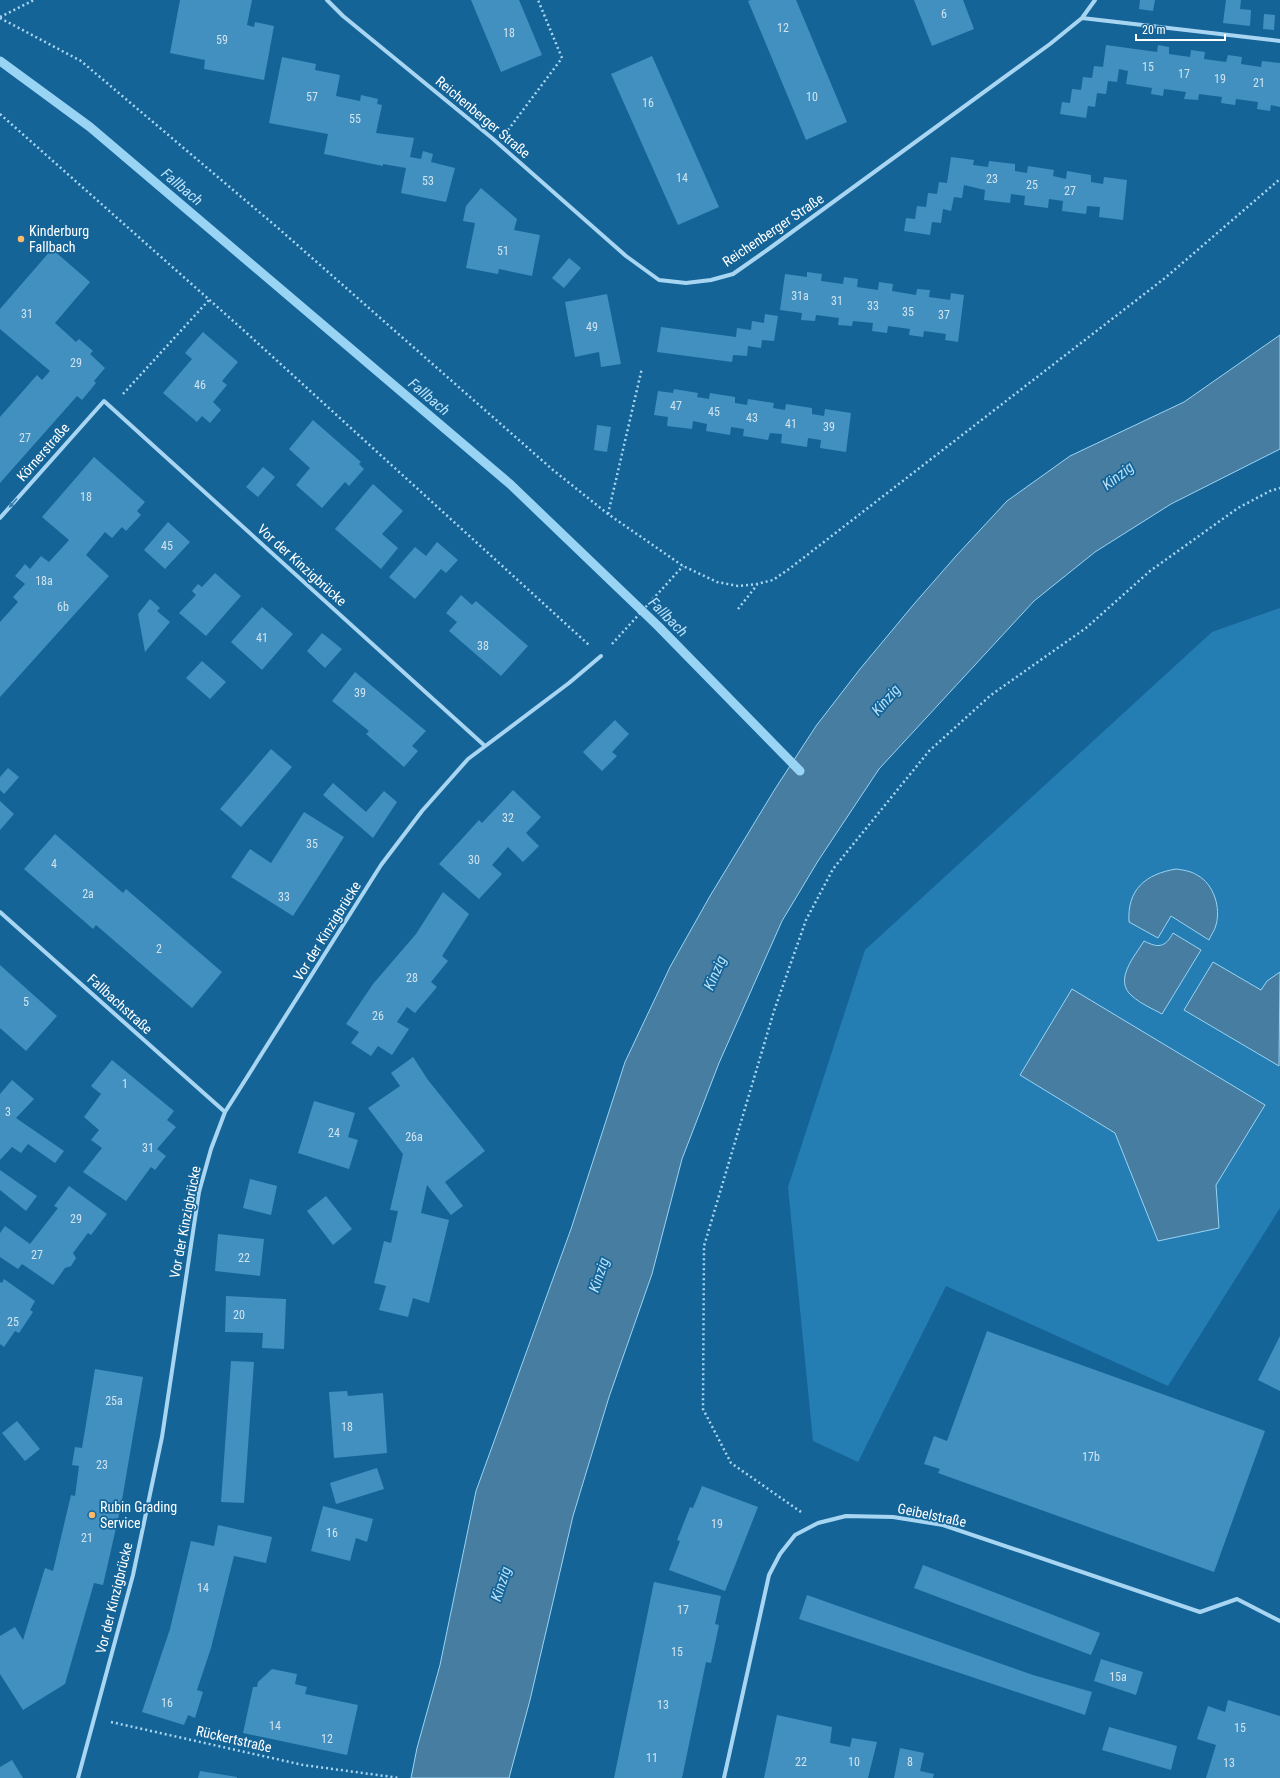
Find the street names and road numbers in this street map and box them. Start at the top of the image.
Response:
street label: Reichenberger Straße [433,73,534,161]
street label: Reichenberger Straße [719,190,827,270]
street label: Körnerstraße [14,419,73,484]
street label: Vor der Kinzigbrücke [254,521,350,609]
street label: Vor der Kinzigbrücke [290,878,364,984]
street label: Fallbachstraße [84,971,156,1038]
street label: Vor der Kinzigbrücke [166,1164,204,1280]
street label: Geibelstraße [896,1500,968,1530]
street label: Vor der Kinzigbrücke [92,1540,136,1655]
street label: Rückertstraße [195,1723,274,1756]

